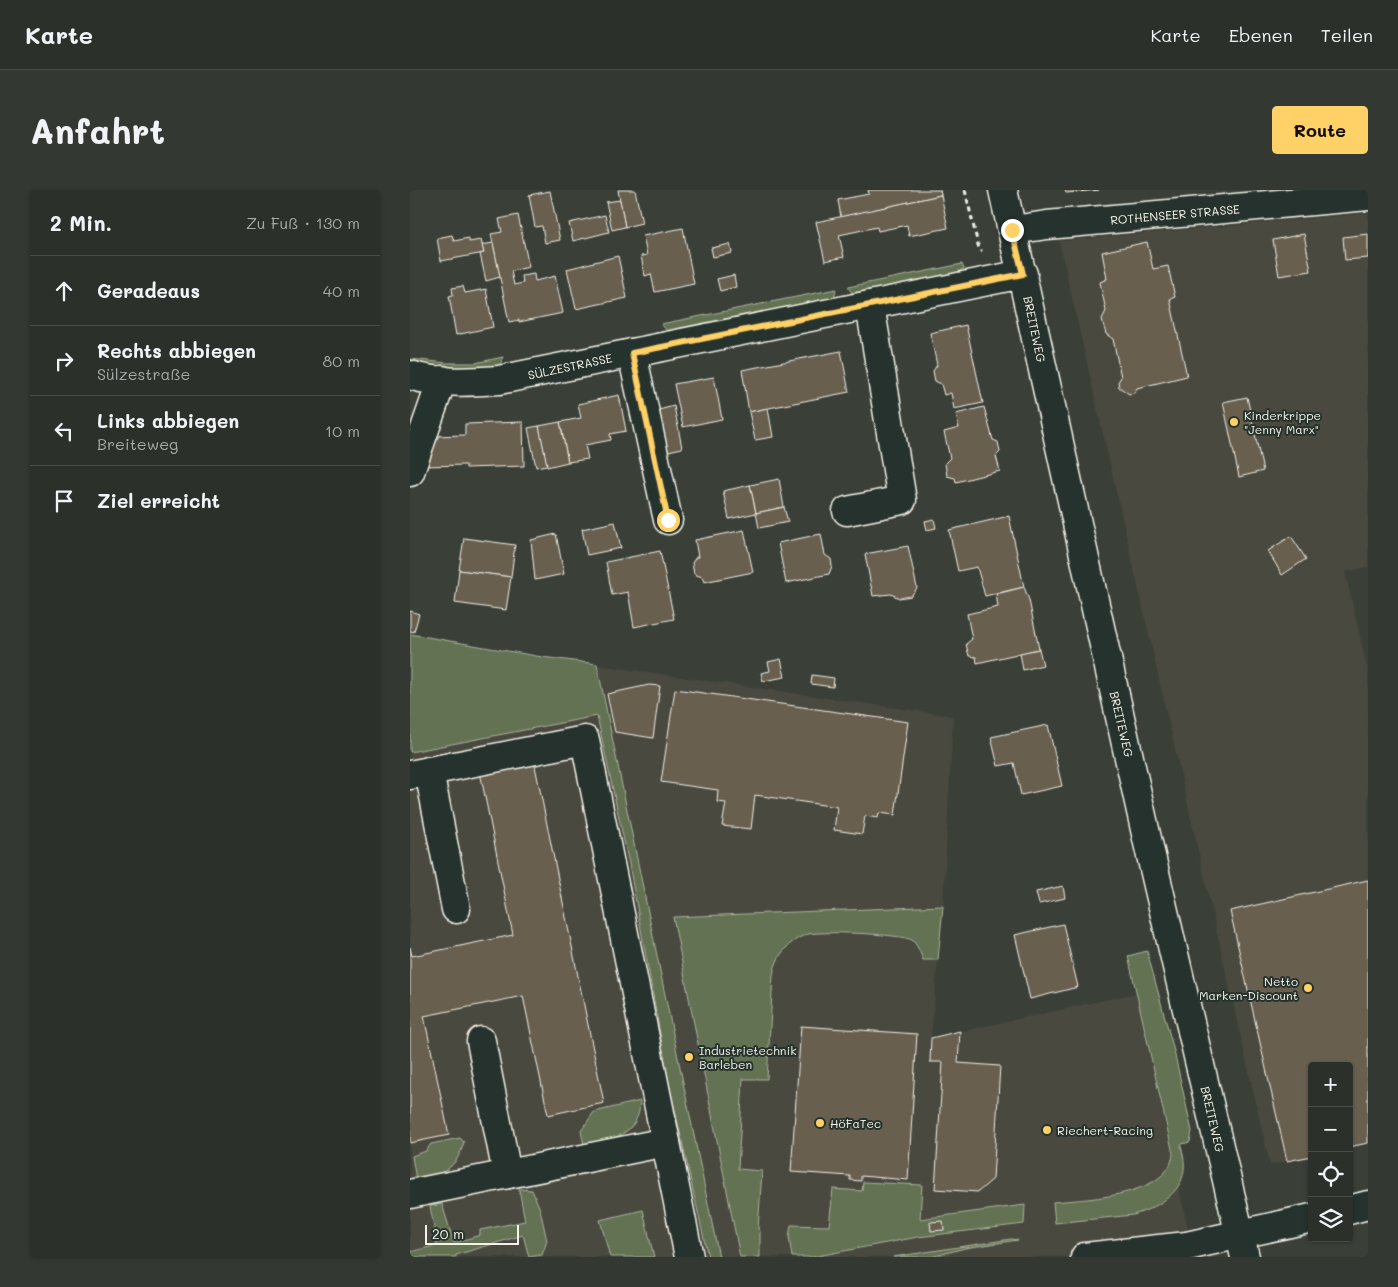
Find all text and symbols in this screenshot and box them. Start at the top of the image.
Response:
text: Karte [25,19,93,50]
text: Karte [1150,23,1201,47]
text: Ebenen [1229,23,1293,47]
text: Teilen [1321,23,1373,47]
button: Route [1272,106,1368,154]
text: Anfahrt [30,107,165,153]
street label: ROTHENSEER STRASSE [1110,200,1241,228]
text: 2 Min. [50,209,112,236]
text: Zu Fuß · 130 m [246,212,360,233]
route end [1001,219,1024,242]
icon: ahead [50,277,78,305]
text: Geradeaus [97,278,200,303]
text: 40 m [323,280,360,301]
street label: BREITEWEG [1020,294,1050,364]
text: Rechts abbiegen [97,338,256,363]
icon: right [50,347,78,375]
street label: SÜLZESTRASSE [526,349,614,383]
text: 80 m [323,350,360,371]
text: Sülzestraße [97,363,190,384]
place label: Kinderkrippe "Jenny Marx" [1244,407,1321,437]
text: Links abbiegen [97,408,239,433]
marker: Kinderkrippe "Jenny Marx" [1228,416,1240,428]
icon: left [50,417,78,445]
text: 10 m [325,420,360,441]
text: Breiteweg [97,433,178,454]
icon: arrive [50,487,78,515]
text: Ziel erreicht [97,488,220,513]
route start [657,509,680,532]
street label: BREITEWEG [1107,689,1137,759]
place label: Netto Marken-Discount [1199,973,1298,1003]
marker: Netto Marken-Discount [1302,982,1314,994]
place label: Industrietechnik Barleben [699,1042,797,1072]
marker: Industrietechnik Barleben [683,1051,695,1063]
map controls [1308,1062,1353,1242]
button: + [1308,1062,1353,1107]
street label: BREITEWEG [1198,1084,1228,1154]
button: − [1308,1107,1353,1152]
place label: HöFaTec [830,1115,881,1131]
marker: HöFaTec [814,1117,826,1129]
place label: Riechert-Racing [1057,1122,1153,1138]
marker: Riechert-Racing [1041,1124,1053,1136]
button: locate [1308,1152,1353,1197]
button: layers [1308,1197,1353,1242]
scale bar [425,1222,519,1245]
text: 20 m [432,1224,464,1243]

